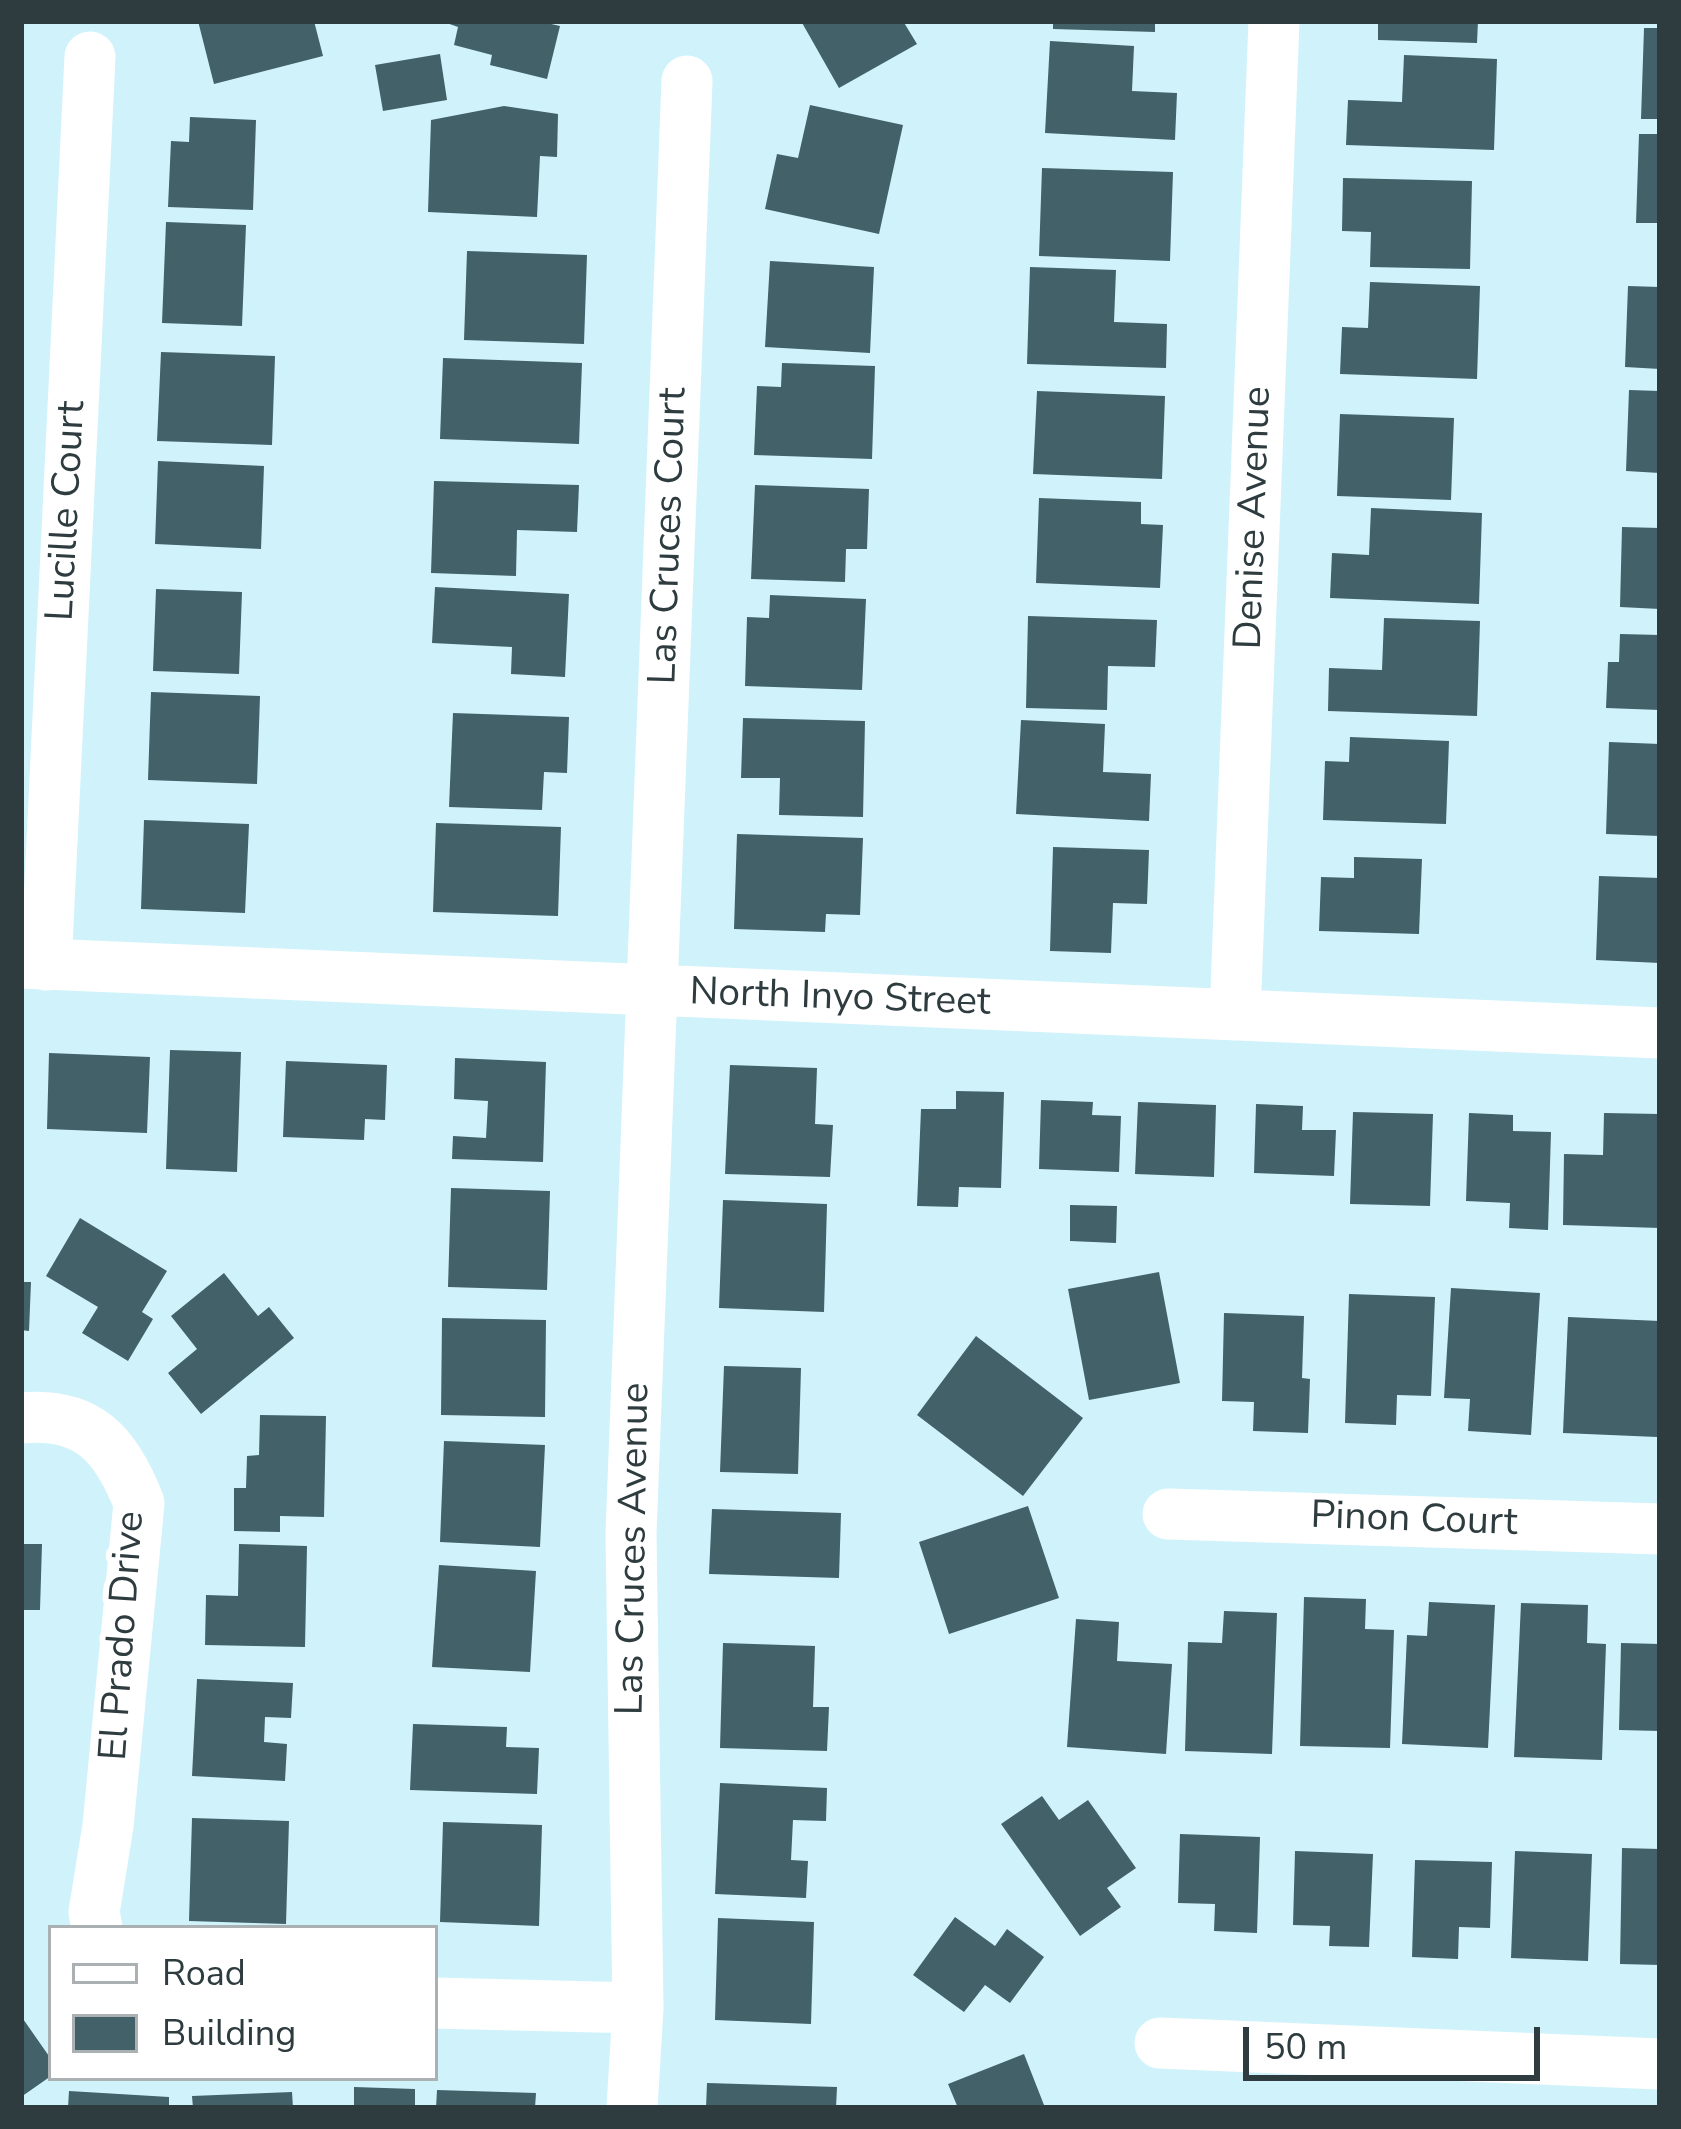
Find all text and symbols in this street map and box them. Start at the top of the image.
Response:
street label: Denise Avenue [1227,386,1283,650]
street label: Las Cruces Court [641,387,699,685]
street label: Lucille Court [39,400,97,622]
street label: North Inyo Street [689,970,991,1028]
street label: Las Cruces Avenue [609,1382,661,1716]
street label: Pinon Court [1310,1494,1518,1548]
street label: El Prado Drive [92,1510,156,1762]
legend [48,1925,438,2081]
text: Road [162,1949,246,1998]
scale bar [1249,2003,1546,2077]
text: Building [162,2009,296,2058]
text: 50 m [1264,2023,1347,2072]

